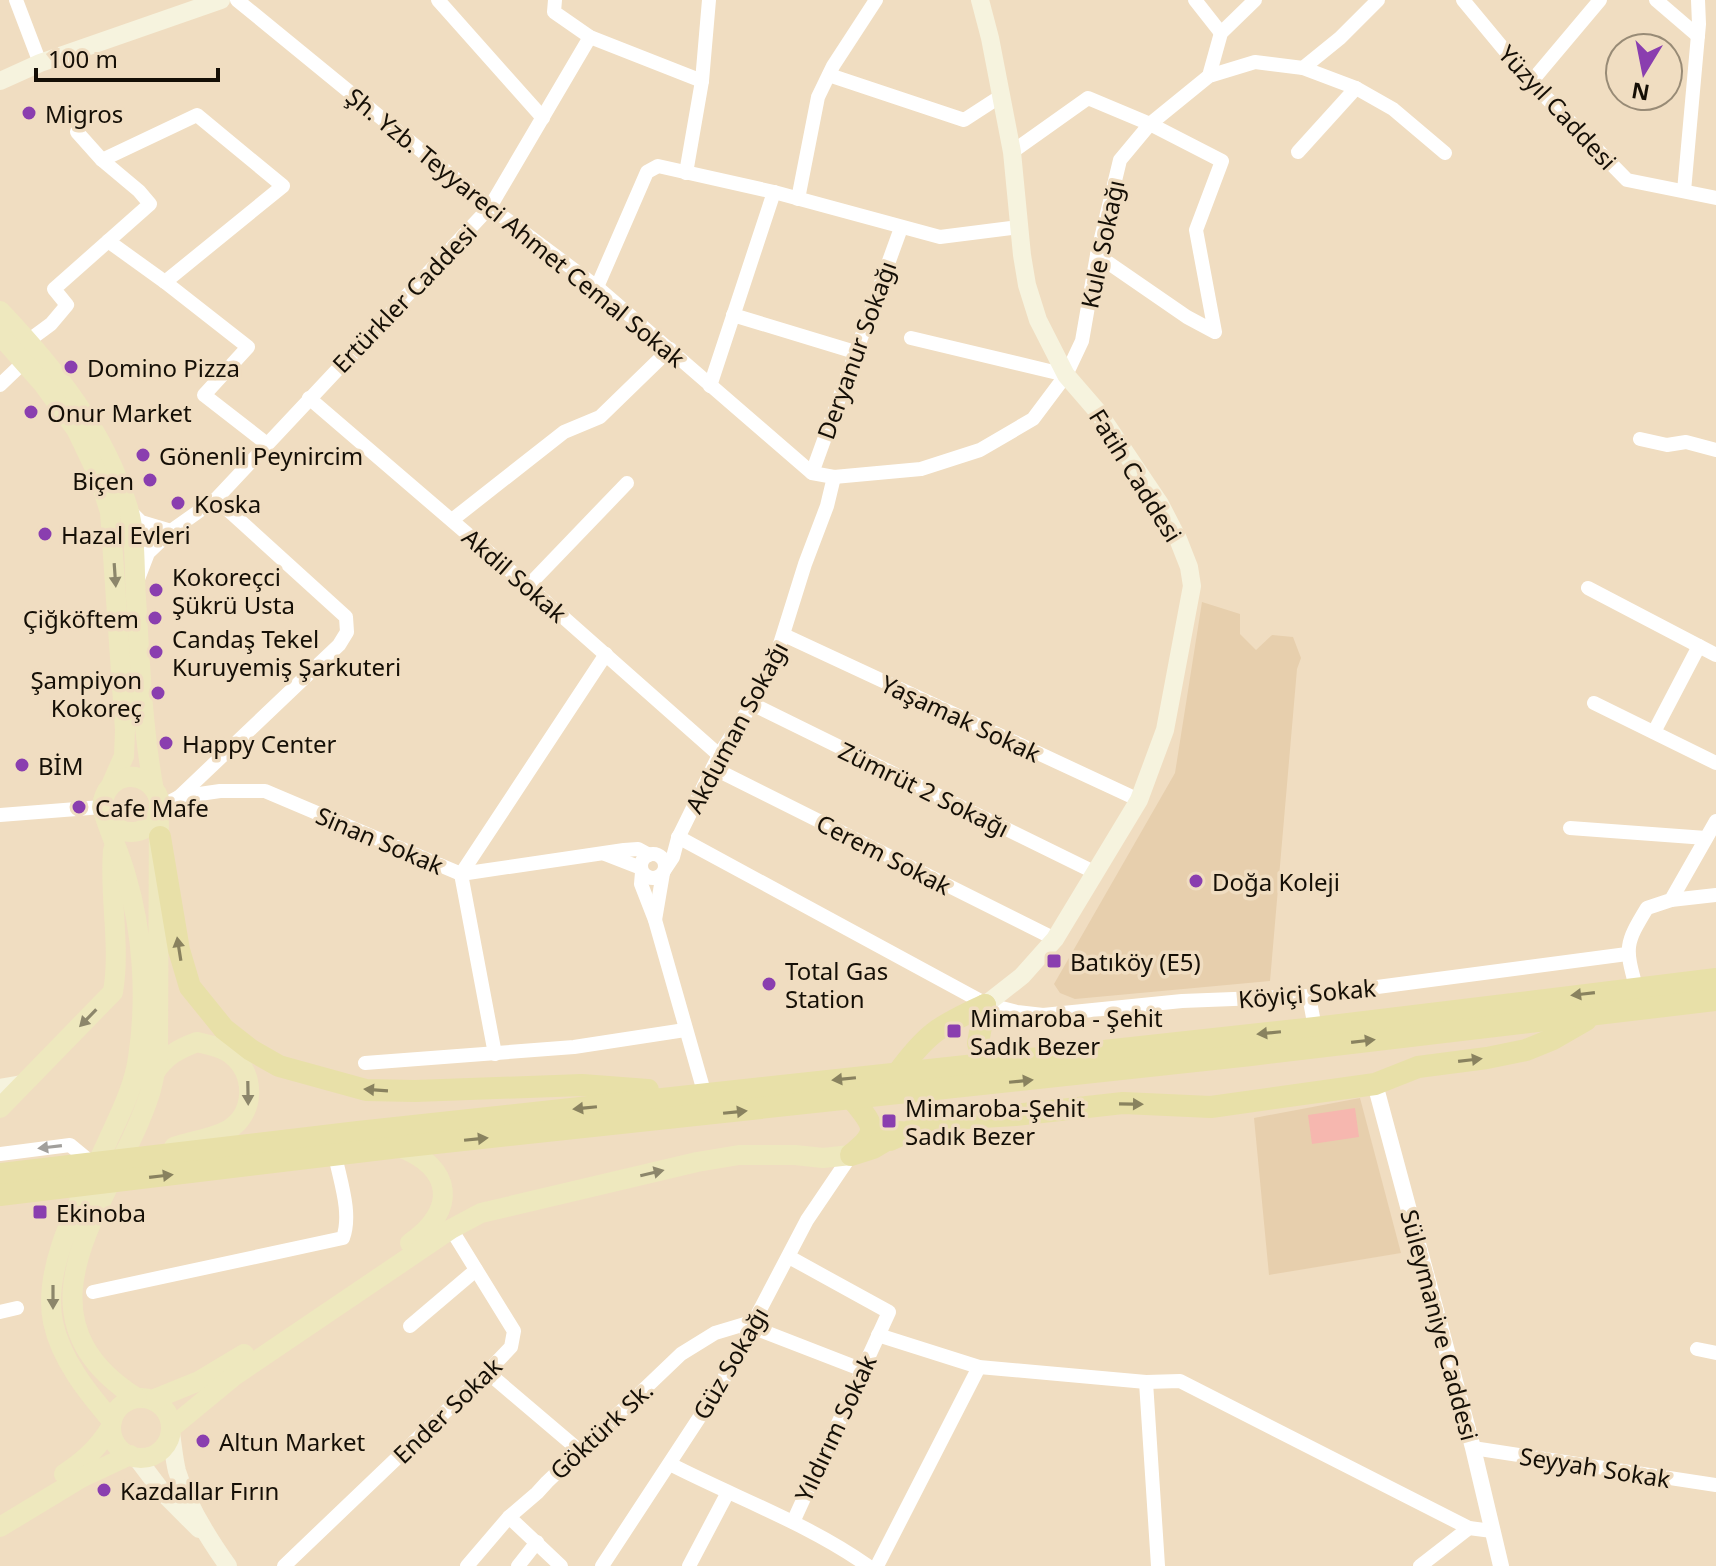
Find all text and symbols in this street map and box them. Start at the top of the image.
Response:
scale bar [36,32,218,82]
north arrow [1604,32,1684,112]
street label: Yüzyıl Caddesi [1492,38,1624,176]
text: 100 m [48,42,118,75]
text: N [1629,76,1652,109]
street label: Şh. Yzb. Teyyareci Ahmet Cemal Sokak [340,80,692,374]
place label: Migros [45,97,123,130]
marker: Migros [20,104,38,122]
street label: Kule Sokağı [1072,177,1132,311]
street label: Ertürkler Caddesi [324,216,484,380]
street label: Deryanur Sokağı [808,256,904,444]
place label: Domino Pizza [87,351,240,384]
marker: Domino Pizza [62,358,80,376]
place label: Onur Market [47,396,192,429]
street label: Fatih Caddesi [1082,402,1190,548]
marker: Onur Market [22,403,40,421]
place label: Gönenli Peynircim [159,439,363,472]
marker: Gönenli Peynircim [134,446,152,464]
place label: Biçen [72,464,134,497]
marker: Biçen [141,471,159,489]
place label: Koska [194,487,261,520]
marker: Koska [169,494,187,512]
place label: Hazal Evleri [61,518,191,551]
street label: Akdil Sokak [456,520,574,630]
marker: Hazal Evleri [36,525,54,543]
place label: Kokoreçci Şükrü Usta [172,560,295,621]
one-way arrow [109,563,122,588]
marker: Kokoreçci Şükrü Usta [147,581,165,599]
place label: Çiğköftem [23,602,139,635]
marker: Çiğköftem [146,609,164,627]
place label: Candaş Tekel Kuruyemiş Şarkuteri [172,622,401,683]
street label: Akduman Sokağı [677,636,795,818]
marker: Candaş Tekel Kuruyemiş Şarkuteri [147,643,165,661]
place label: Şampiyon Kokoreç [30,663,142,724]
street label: Yaşamak Sokak [876,667,1046,769]
marker: Şampiyon Kokoreç [149,684,167,702]
place label: Happy Center [182,727,337,760]
marker: Happy Center [157,734,175,752]
street label: Zümrüt 2 Sokağı [833,734,1015,844]
place label: BİM [38,749,84,782]
marker: BİM [13,756,31,774]
place label: Cafe Mafe [95,791,209,824]
marker: Cafe Mafe [70,798,88,816]
street label: Sinan Sokak [311,798,449,882]
street label: Cerem Sokak [811,806,957,902]
place label: Doğa Koleji [1212,865,1340,898]
marker: Doğa Koleji [1187,872,1205,890]
one-way arrow [173,936,185,961]
place label: Batıköy (E5) [1070,945,1201,978]
marker: Batıköy (E5) [1045,952,1063,970]
place label: Total Gas Station [785,954,888,1015]
street label: Köyiçi Sokak [1237,971,1377,1015]
marker: Total Gas Station [760,975,778,993]
one-way arrow [1570,988,1595,1001]
place label: Mimaroba - Şehit Sadık Bezer [970,1001,1163,1062]
one-way arrow [79,1008,98,1027]
marker: Mimaroba - Şehit Sadık Bezer [945,1022,963,1040]
one-way arrow [1256,1026,1281,1039]
one-way arrow [1351,1034,1376,1047]
one-way arrow [1458,1054,1483,1067]
one-way arrow [831,1073,856,1086]
one-way arrow [1009,1074,1034,1087]
one-way arrow [241,1081,254,1106]
one-way arrow [363,1083,388,1096]
place label: Mimaroba-Şehit Sadık Bezer [905,1091,1086,1152]
one-way arrow [1119,1098,1144,1110]
one-way arrow [572,1101,597,1114]
one-way arrow [723,1105,748,1118]
marker: Mimaroba-Şehit Sadık Bezer [880,1112,898,1130]
one-way arrow [464,1132,489,1145]
one-way arrow [37,1141,62,1154]
one-way arrow [640,1166,665,1178]
one-way arrow [149,1169,174,1182]
place label: Ekinoba [56,1196,146,1229]
marker: Ekinoba [31,1203,49,1221]
street label: Süleymaniye Caddesi [1393,1206,1487,1444]
one-way arrow [46,1285,59,1310]
street label: Güz Sokağı [685,1301,775,1425]
street label: Yıldırım Sokak [787,1349,884,1507]
street label: Ender Sokak [385,1350,509,1470]
street label: Göktürk Sk. [542,1374,660,1486]
place label: Altun Market [219,1425,366,1458]
marker: Altun Market [194,1432,212,1450]
street label: Seyyah Sokak [1517,1439,1673,1495]
place label: Kazdallar Fırın [120,1474,279,1507]
marker: Kazdallar Fırın [95,1481,113,1499]

